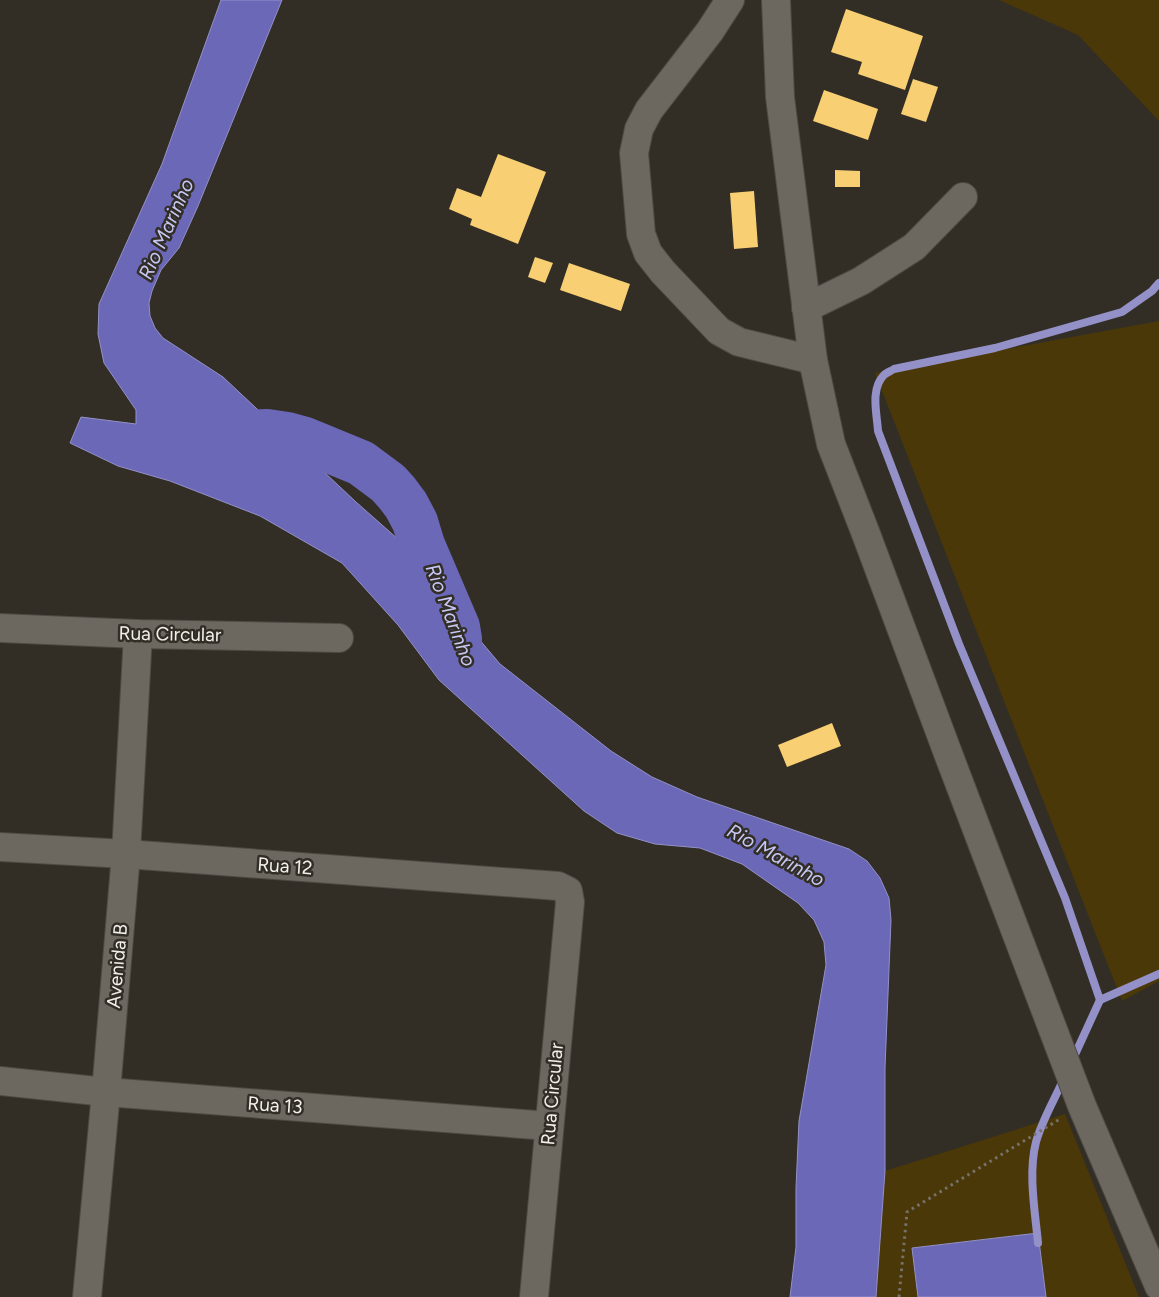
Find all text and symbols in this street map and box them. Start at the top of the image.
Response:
water label: Rio Marinho [133,175,199,283]
water label: Rio Marinho [420,560,482,670]
street label: Rua Circular [119,622,222,646]
water label: Rio Marinho [723,818,829,892]
street label: Rua 12 [257,853,313,879]
street label: Avenida B [102,923,132,1009]
street label: Rua Circular [536,1041,568,1146]
street label: Rua 13 [247,1092,303,1118]

